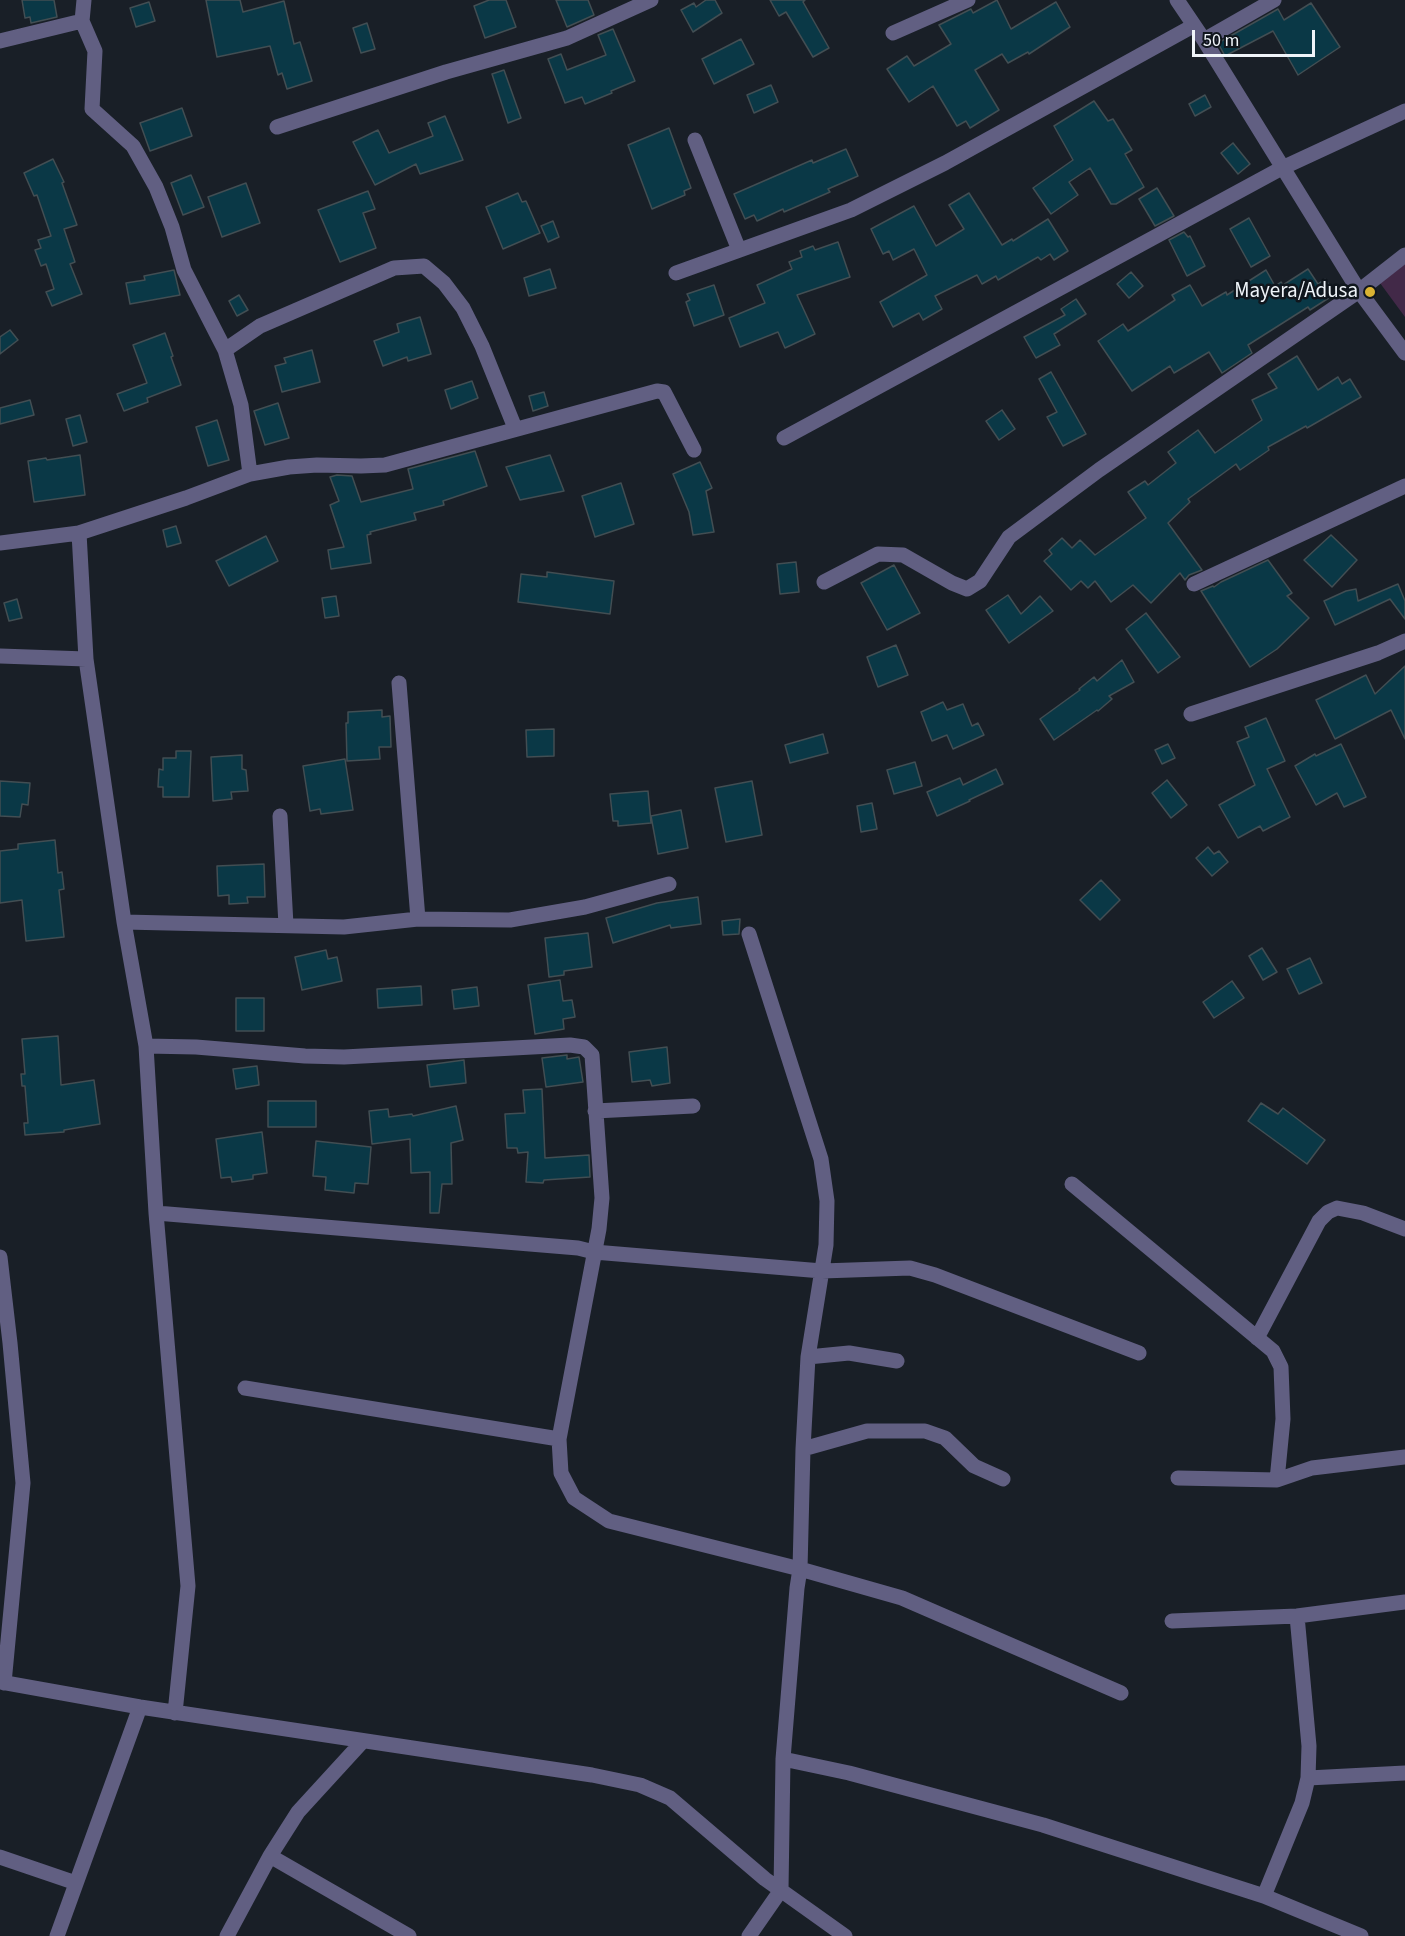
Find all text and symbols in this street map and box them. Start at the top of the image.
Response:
scale bar [1195,18,1318,56]
text: 50 m [1203,28,1239,53]
place label: Mayera/Adusa [1234,279,1358,305]
marker: Mayera/Adusa [1363,285,1377,299]

